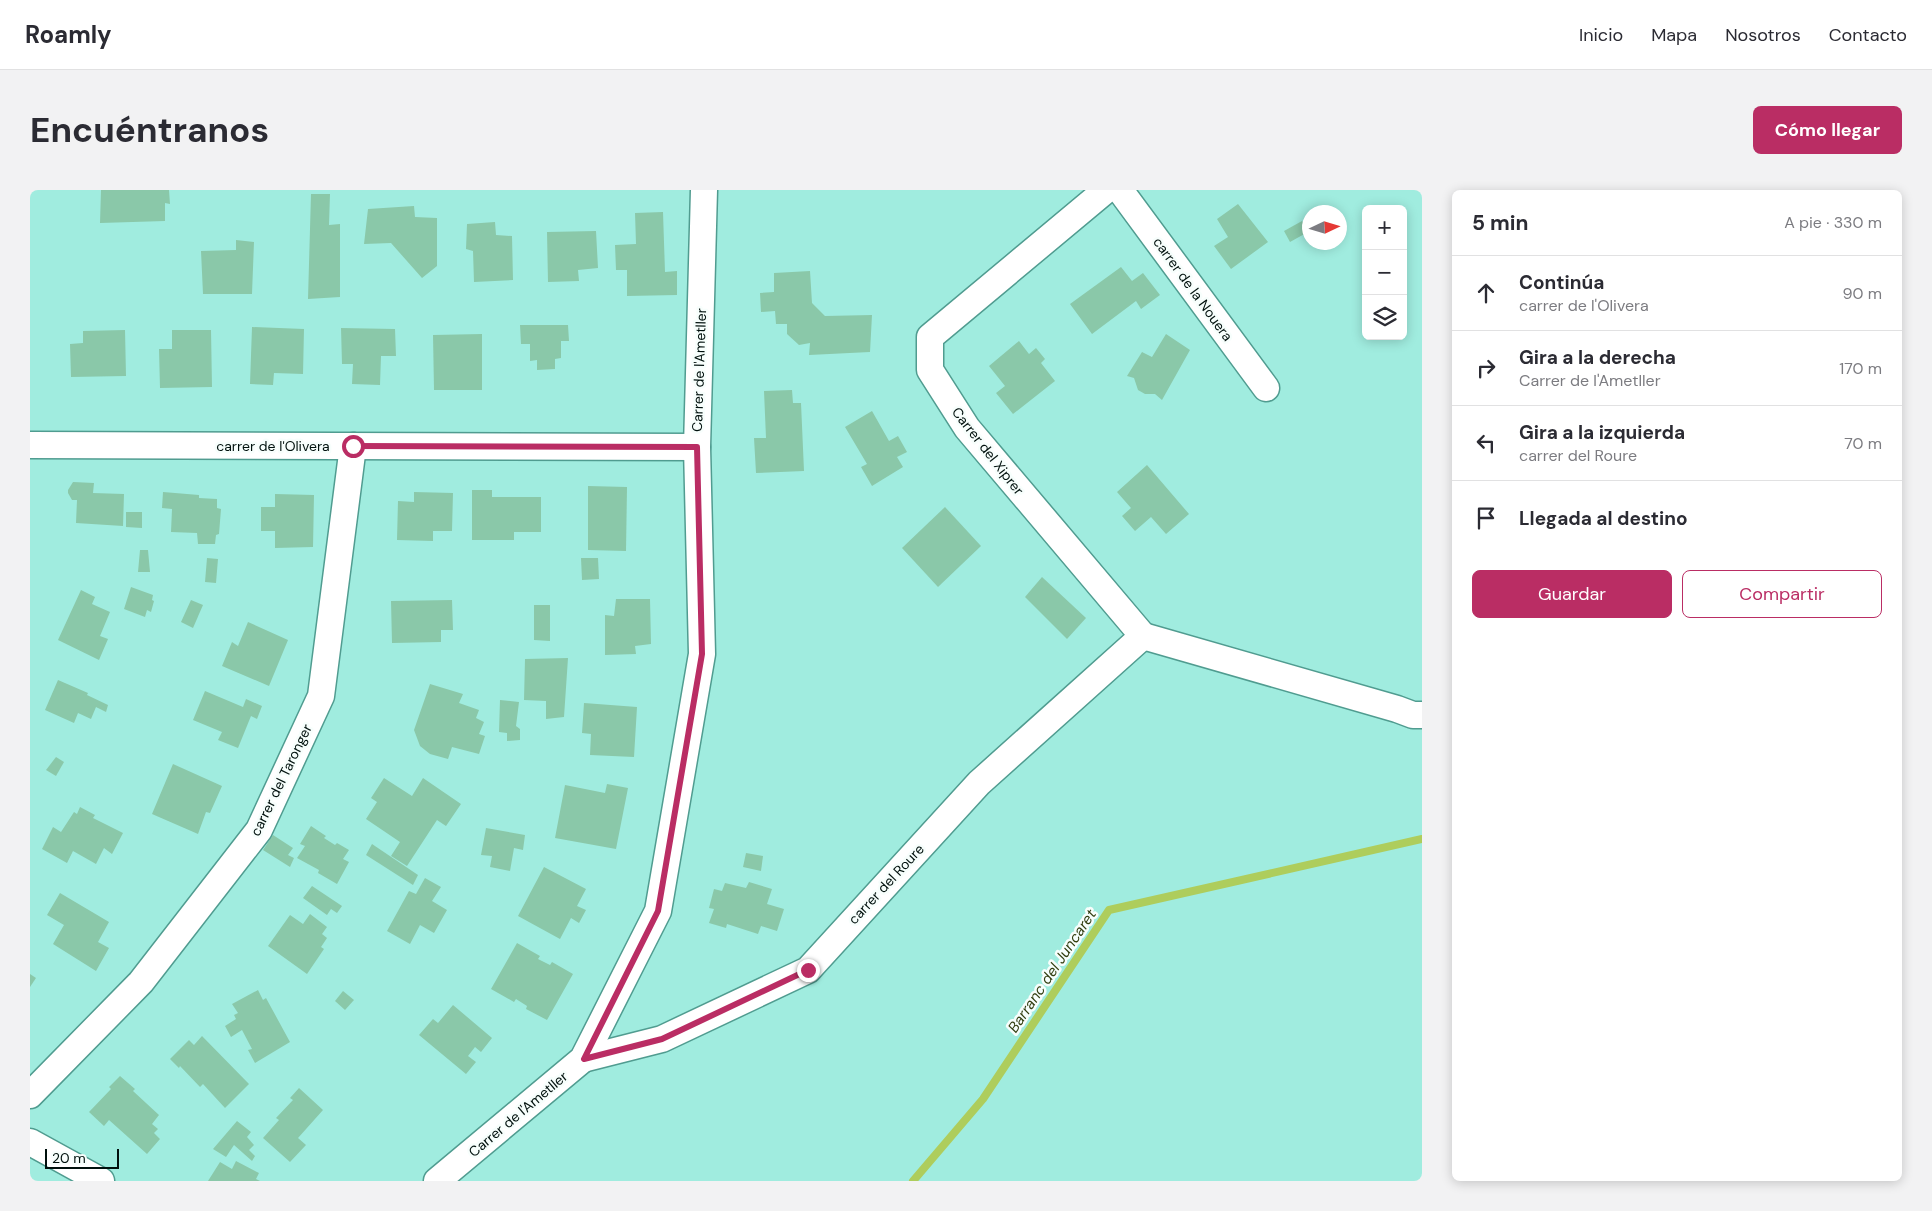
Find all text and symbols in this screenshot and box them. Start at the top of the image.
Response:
text: Roamly [25,19,112,50]
text: Inicio [1579,23,1623,47]
text: Mapa [1651,23,1697,47]
text: Nosotros [1725,23,1801,47]
text: Contacto [1829,23,1907,47]
button: Cómo llegar [1753,106,1902,154]
text: Encuéntranos [30,107,269,153]
north arrow [1302,205,1347,250]
map controls [1362,205,1407,340]
button: + [1362,205,1407,250]
text: 5 min [1472,209,1528,237]
text: A pie · 330 m [1784,212,1882,233]
street label: carrer de la Nouera [1149,233,1237,345]
button: − [1362,250,1407,295]
text: Continúa [1519,270,1604,295]
icon: ahead [1472,279,1500,307]
text: 90 m [1842,283,1882,304]
button: layers [1362,295,1407,340]
text: carrer de l'Olivera [1519,295,1649,316]
street label: Carrer de l'Ametller [688,308,710,432]
text: Gira a la derecha [1519,345,1676,370]
icon: right [1472,354,1500,382]
text: 170 m [1839,358,1882,379]
text: Carrer de l'Ametller [1519,370,1661,391]
street label: Carrer del Xiprer [948,403,1028,499]
text: Gira a la izquierda [1519,420,1685,445]
icon: left [1472,429,1500,457]
text: 70 m [1844,433,1882,454]
route start [342,435,365,458]
street label: carrer de l'Olivera [216,437,330,455]
text: carrer del Roure [1519,445,1637,466]
icon: arrive [1472,504,1500,532]
text: Llegada al destino [1519,506,1688,531]
button: Guardar [1472,570,1672,618]
button: Compartir [1682,570,1882,618]
street label: carrer del Taronger [246,721,316,839]
street label: carrer del Roure [844,840,928,928]
water label: Barranc del Juncaret [1003,905,1101,1037]
route end [797,959,820,982]
street label: Carrer de l'Ametller [465,1067,571,1161]
scale bar [45,1146,119,1169]
text: 20 m [52,1149,86,1167]

